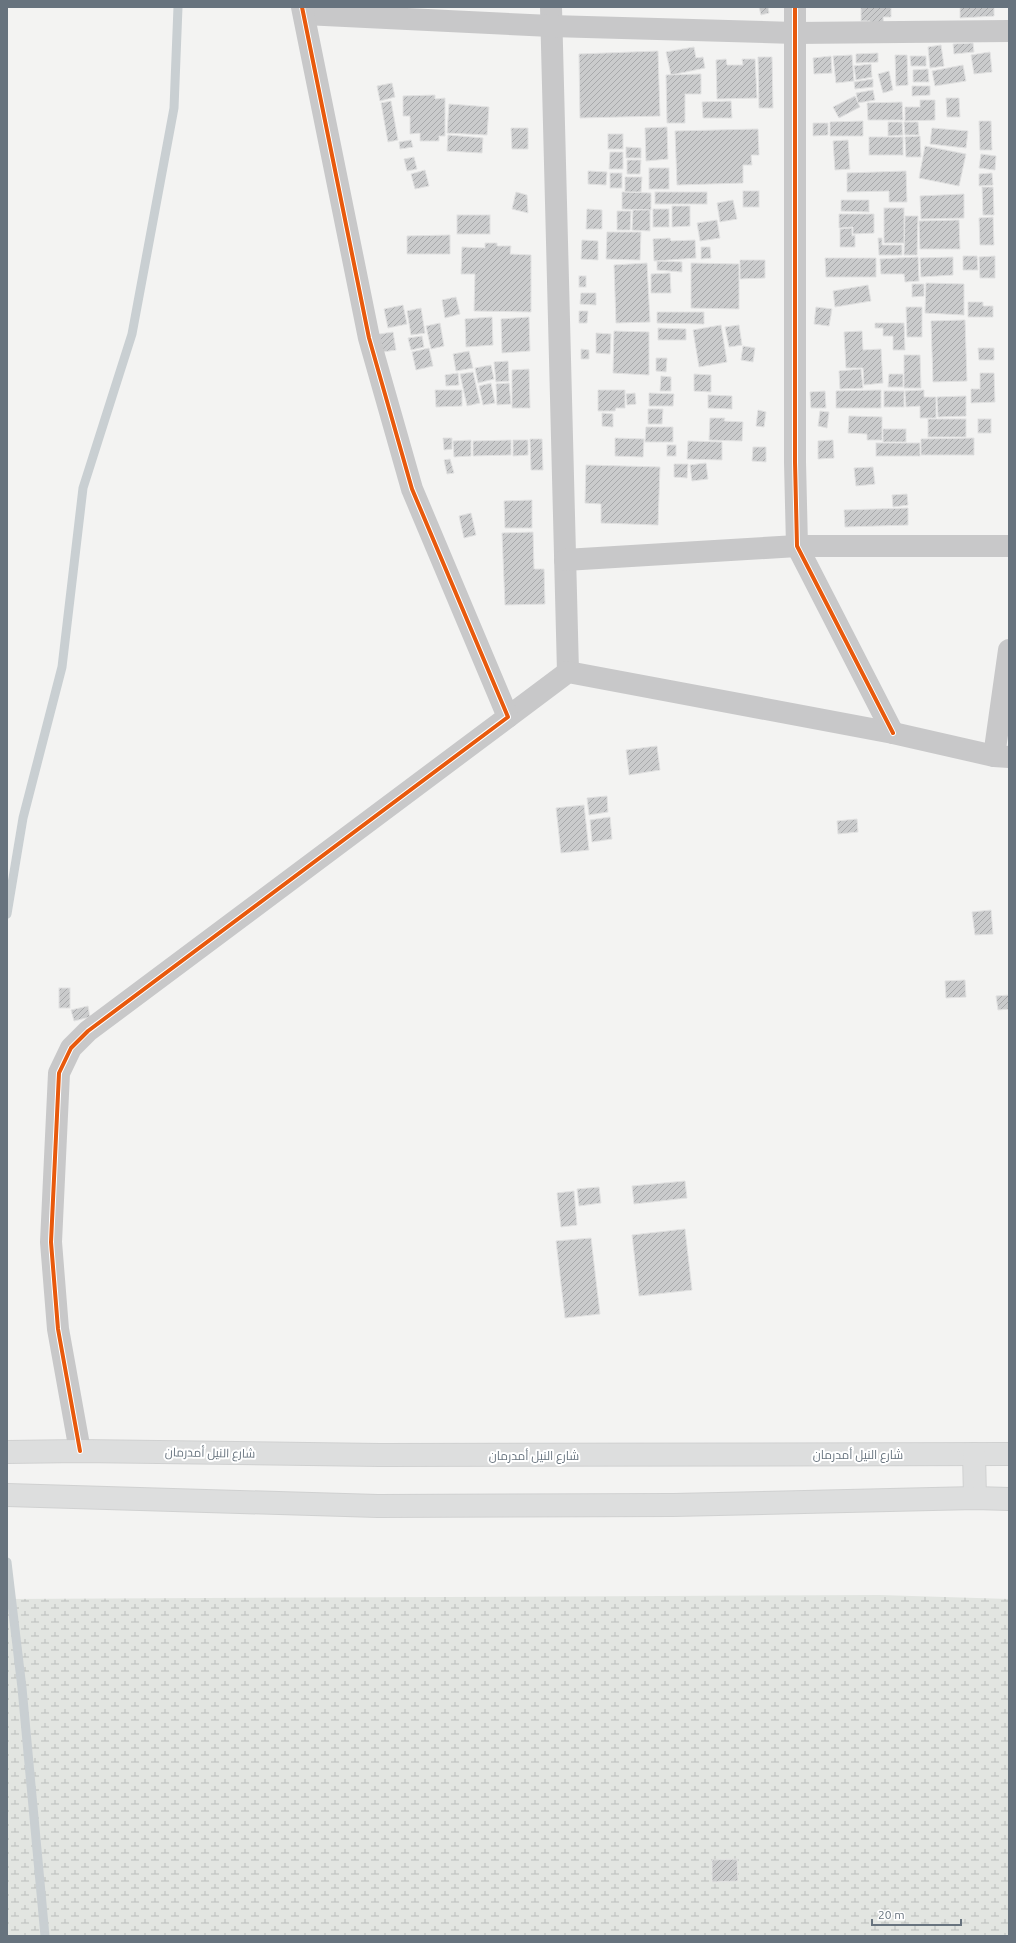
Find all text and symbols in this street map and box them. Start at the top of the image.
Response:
street label: شارع النيل أمدرمان [165,1444,255,1462]
street label: شارع النيل أمدرمان [813,1447,903,1463]
street label: شارع النيل أمدرمان [489,1448,579,1464]
scale bar [872,1901,961,1927]
text: 20 m [878,1908,905,1921]

